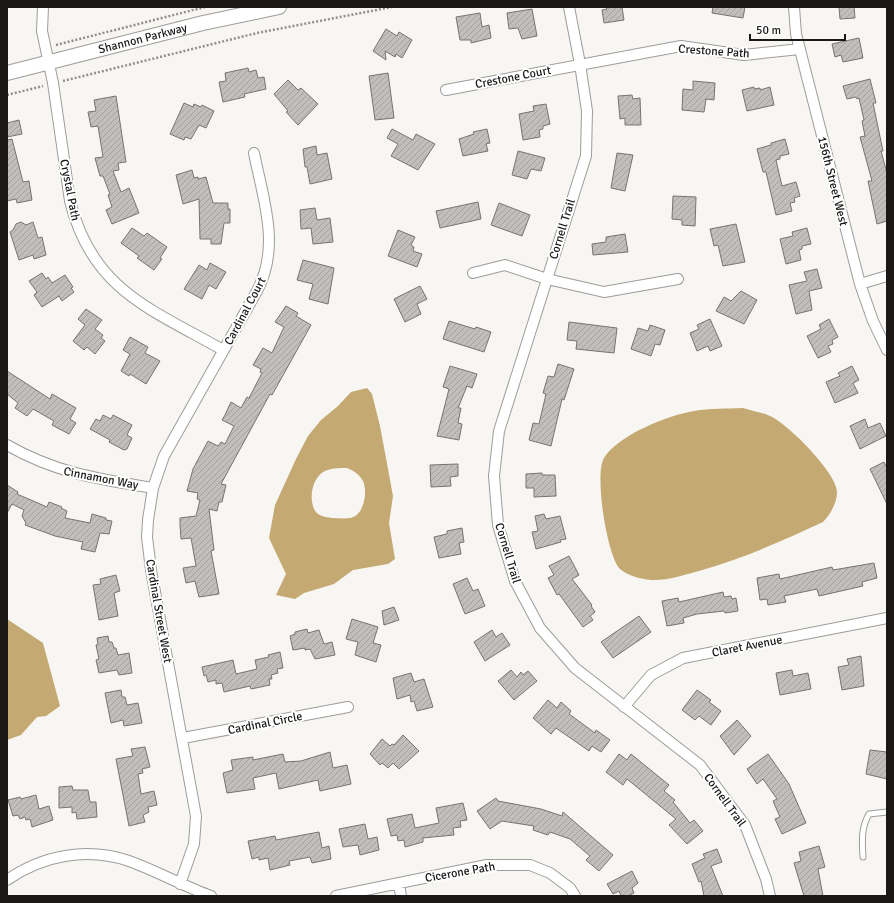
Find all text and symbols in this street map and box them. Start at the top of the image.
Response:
scale bar [750,16,845,42]
street label: Shannon Parkway [97,20,189,57]
text: 50 m [756,23,781,38]
street label: Crestone Path [678,42,750,61]
street label: Crestone Court [474,63,552,92]
street label: 156th Street West [814,135,851,228]
street label: Crystal Path [56,158,83,222]
street label: Cornell Trail [546,197,579,261]
street label: Cardinal Court [221,275,270,348]
street label: Cinnamon Way [62,464,140,493]
street label: Cornell Trail [491,521,524,586]
street label: Cardinal Street West [142,558,175,664]
street label: Claret Avenue [711,632,784,661]
street label: Cardinal Circle [227,709,304,738]
street label: Cornell Trail [700,771,749,830]
street label: Cicerone Path [424,859,496,886]

